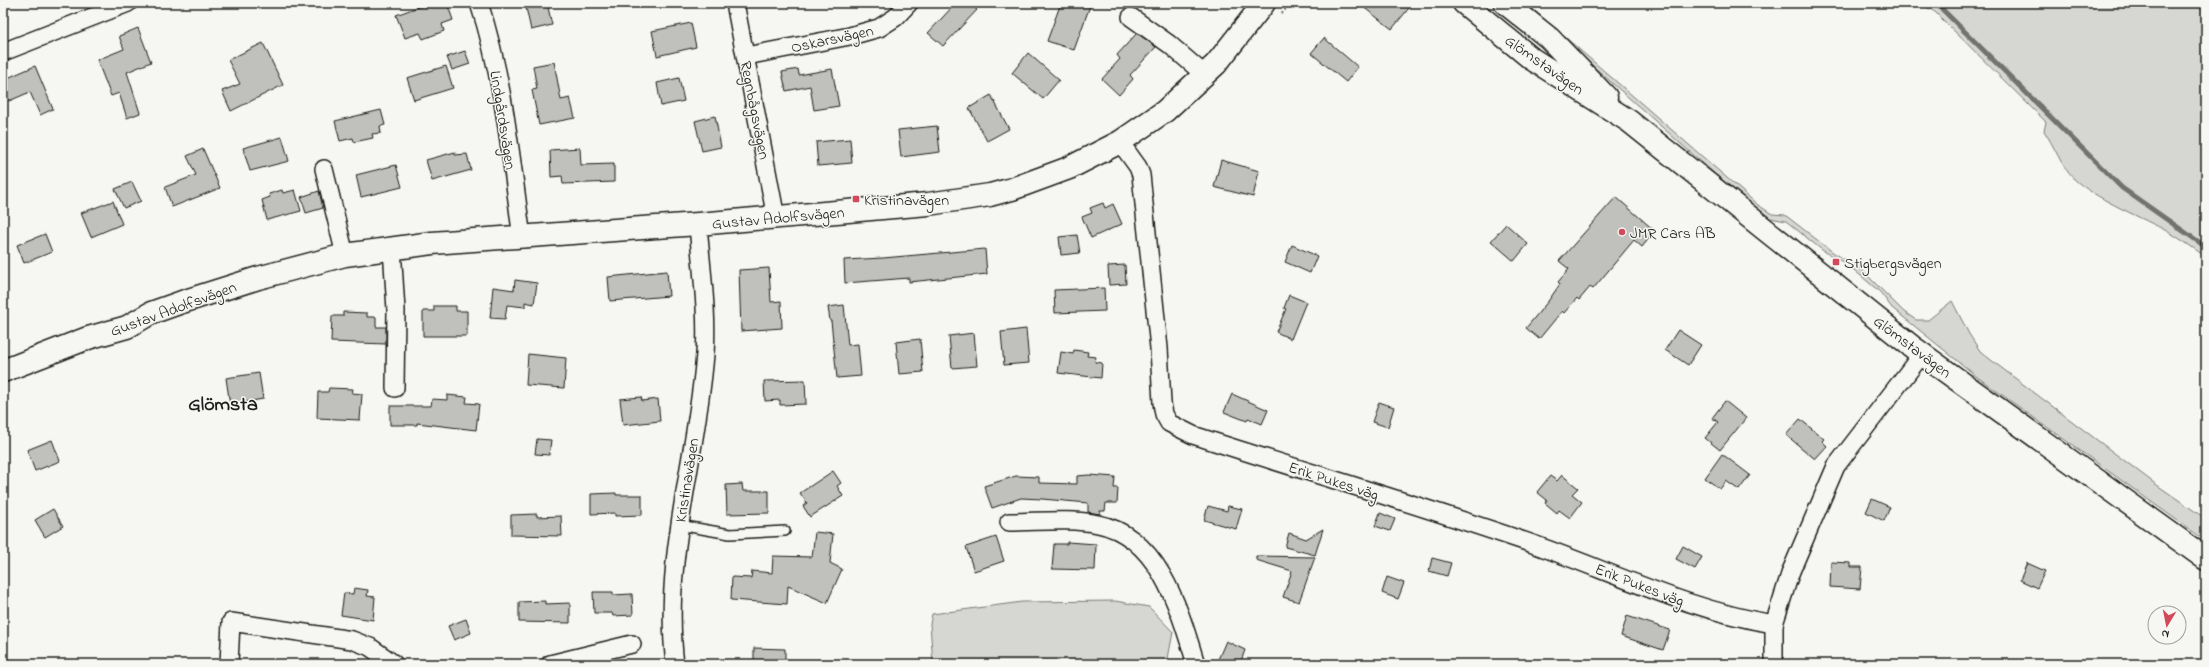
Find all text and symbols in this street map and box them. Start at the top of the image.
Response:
street label: Oskarsvägen [789,19,876,60]
street label: Glömstavägen [1499,29,1589,102]
street label: Regnbågsvägen [733,59,775,162]
street label: Lindgårdsvägen [482,69,522,172]
place label: Kristinavägen [864,189,949,213]
marker: Kristinavägen [851,194,861,204]
street label: Gustav Adolfsvägen [711,201,846,237]
place label: JMR Cars AB [1630,222,1716,246]
marker: JMR Cars AB [1617,227,1627,237]
place label: Stigbergsvägen [1844,252,1942,276]
marker: Stigbergsvägen [1831,257,1841,267]
street label: Gustav Adolfsvägen [107,276,240,344]
street label: Glömstavägen [1868,310,1956,385]
district label: Glömsta [188,391,258,420]
street label: Kristinavägen [669,436,706,524]
street label: Erik Pukes väg [1285,456,1382,508]
street label: Erik Pukes väg [1591,558,1687,614]
north arrow [2147,605,2187,645]
text: N [2160,625,2170,642]

